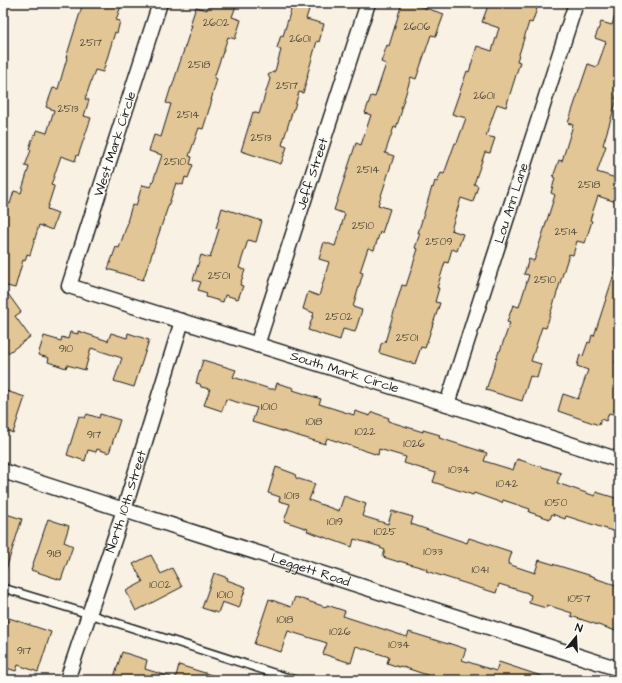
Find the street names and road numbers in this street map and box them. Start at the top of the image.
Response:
street label: West Mark Circle [90,89,140,199]
street label: Jeff Street [292,135,333,212]
street label: Lou Ann Lane [490,160,533,246]
street label: South Mark Circle [288,347,401,397]
street label: North 10th Street [101,447,151,555]
street label: Leggett Road [269,549,353,591]

